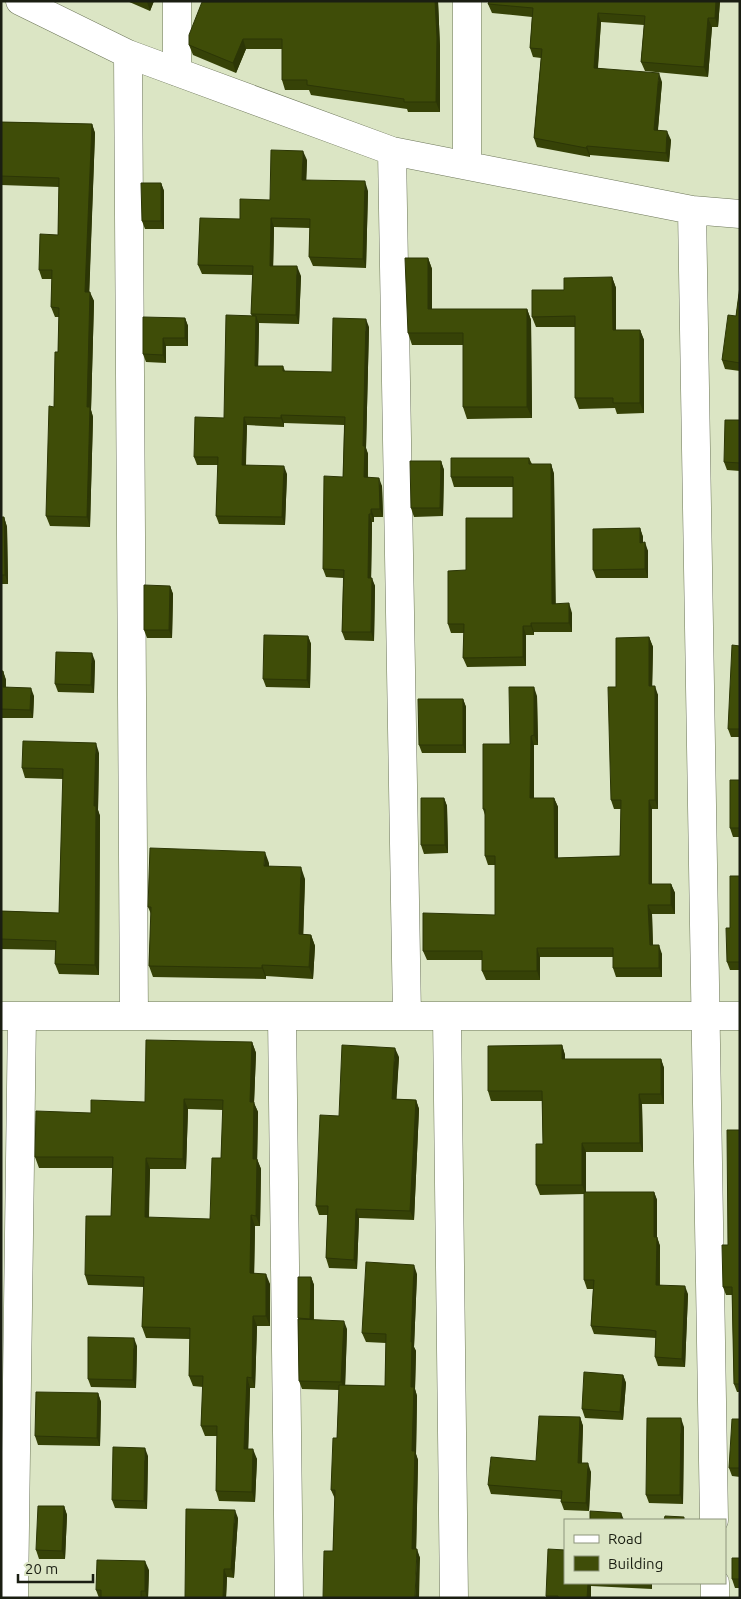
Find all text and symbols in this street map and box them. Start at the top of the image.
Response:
legend [564,1519,726,1584]
text: Road [608,1530,643,1547]
scale bar [18,1552,92,1584]
text: Building [608,1555,663,1572]
text: 20 m [25,1560,58,1577]

